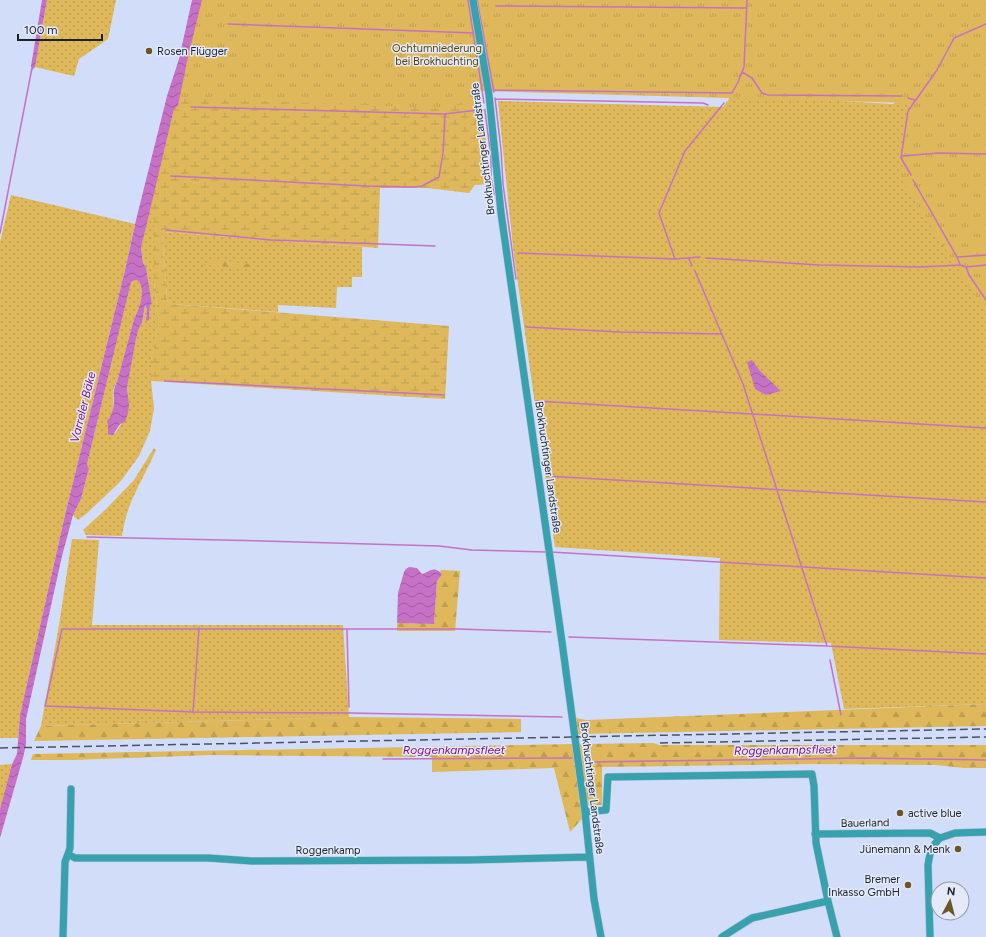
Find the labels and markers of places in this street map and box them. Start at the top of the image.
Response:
place label: Rosen Flügger [157,45,228,58]
marker: Rosen Flügger [144,46,154,56]
place label: active blue [908,807,962,820]
marker: active blue [895,808,905,818]
place label: Jünemann & Menk [860,843,951,856]
marker: Jünemann & Menk [953,844,963,854]
place label: Bremer Inkasso GmbH [828,873,900,899]
marker: Bremer Inkasso GmbH [903,880,913,890]

